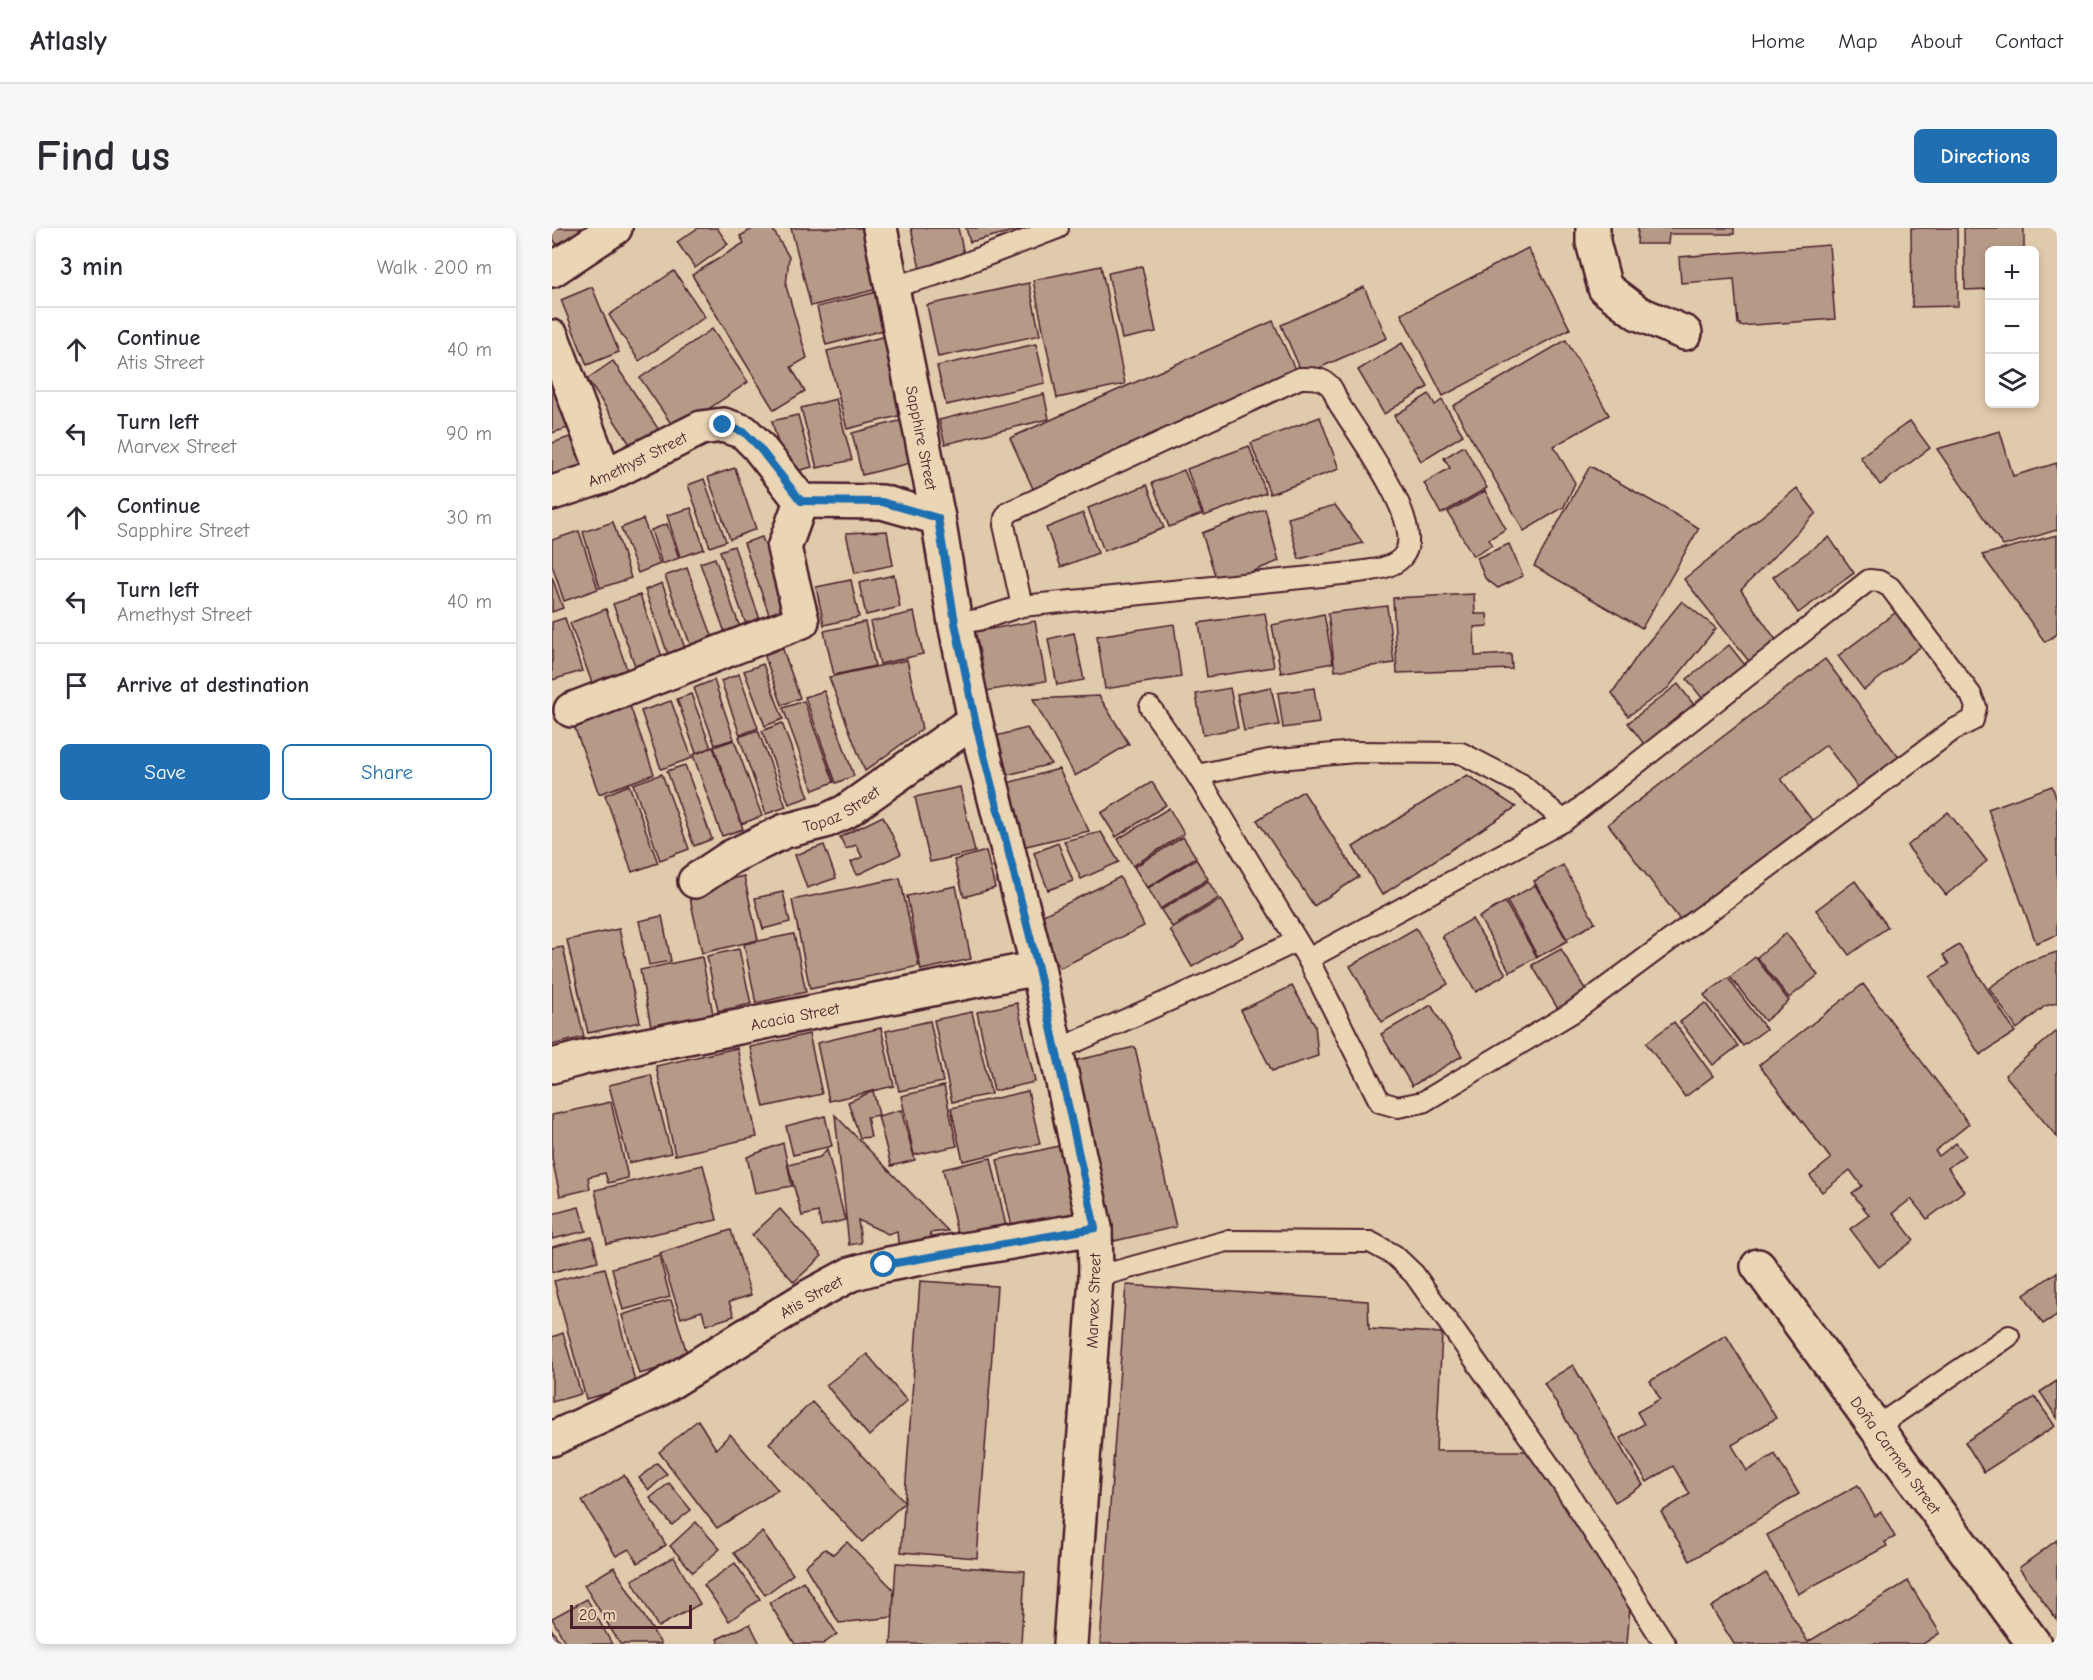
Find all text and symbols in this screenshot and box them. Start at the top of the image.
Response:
text: Atlasly [30,25,107,57]
text: Home [1751,29,1805,53]
text: Map [1838,29,1878,53]
text: About [1911,29,1962,53]
text: Contact [1995,29,2063,53]
button: Directions [1914,129,2057,183]
text: Find us [36,132,170,181]
map controls [1985,246,2039,408]
button: + [1985,246,2039,300]
text: 3 min [60,252,123,282]
text: Walk · 200 m [377,256,492,279]
button: − [1985,300,2039,354]
text: Continue [117,325,200,351]
icon: ahead [60,333,93,366]
text: 40 m [447,338,492,361]
text: Atis Street [117,351,204,374]
button: layers [1985,354,2039,408]
street label: Sapphire Street [902,384,940,492]
text: Turn left [117,409,199,435]
route end [709,411,735,437]
icon: left [60,417,93,450]
text: 90 m [446,422,492,445]
street label: Amethyst Street [586,428,690,491]
text: Marvex Street [117,435,236,458]
text: Continue [117,493,200,519]
icon: ahead [60,501,93,534]
text: 30 m [446,506,492,529]
text: Sapphire Street [117,519,249,542]
text: Turn left [117,577,199,603]
icon: left [60,585,93,618]
text: 40 m [447,590,492,613]
text: Amethyst Street [117,603,251,626]
icon: arrive [60,669,93,702]
text: Arrive at destination [117,672,309,698]
button: Save [60,744,270,800]
button: Share [282,744,492,800]
street label: Topaz Street [801,782,884,836]
street label: Acacia Street [749,999,842,1034]
route start [870,1251,896,1277]
street label: Marvex Street [1083,1253,1105,1349]
street label: Atis Street [777,1272,846,1323]
street label: Doña Carmen Street [1846,1393,1944,1518]
scale bar [570,1602,692,1630]
text: 20 m [579,1606,616,1624]

